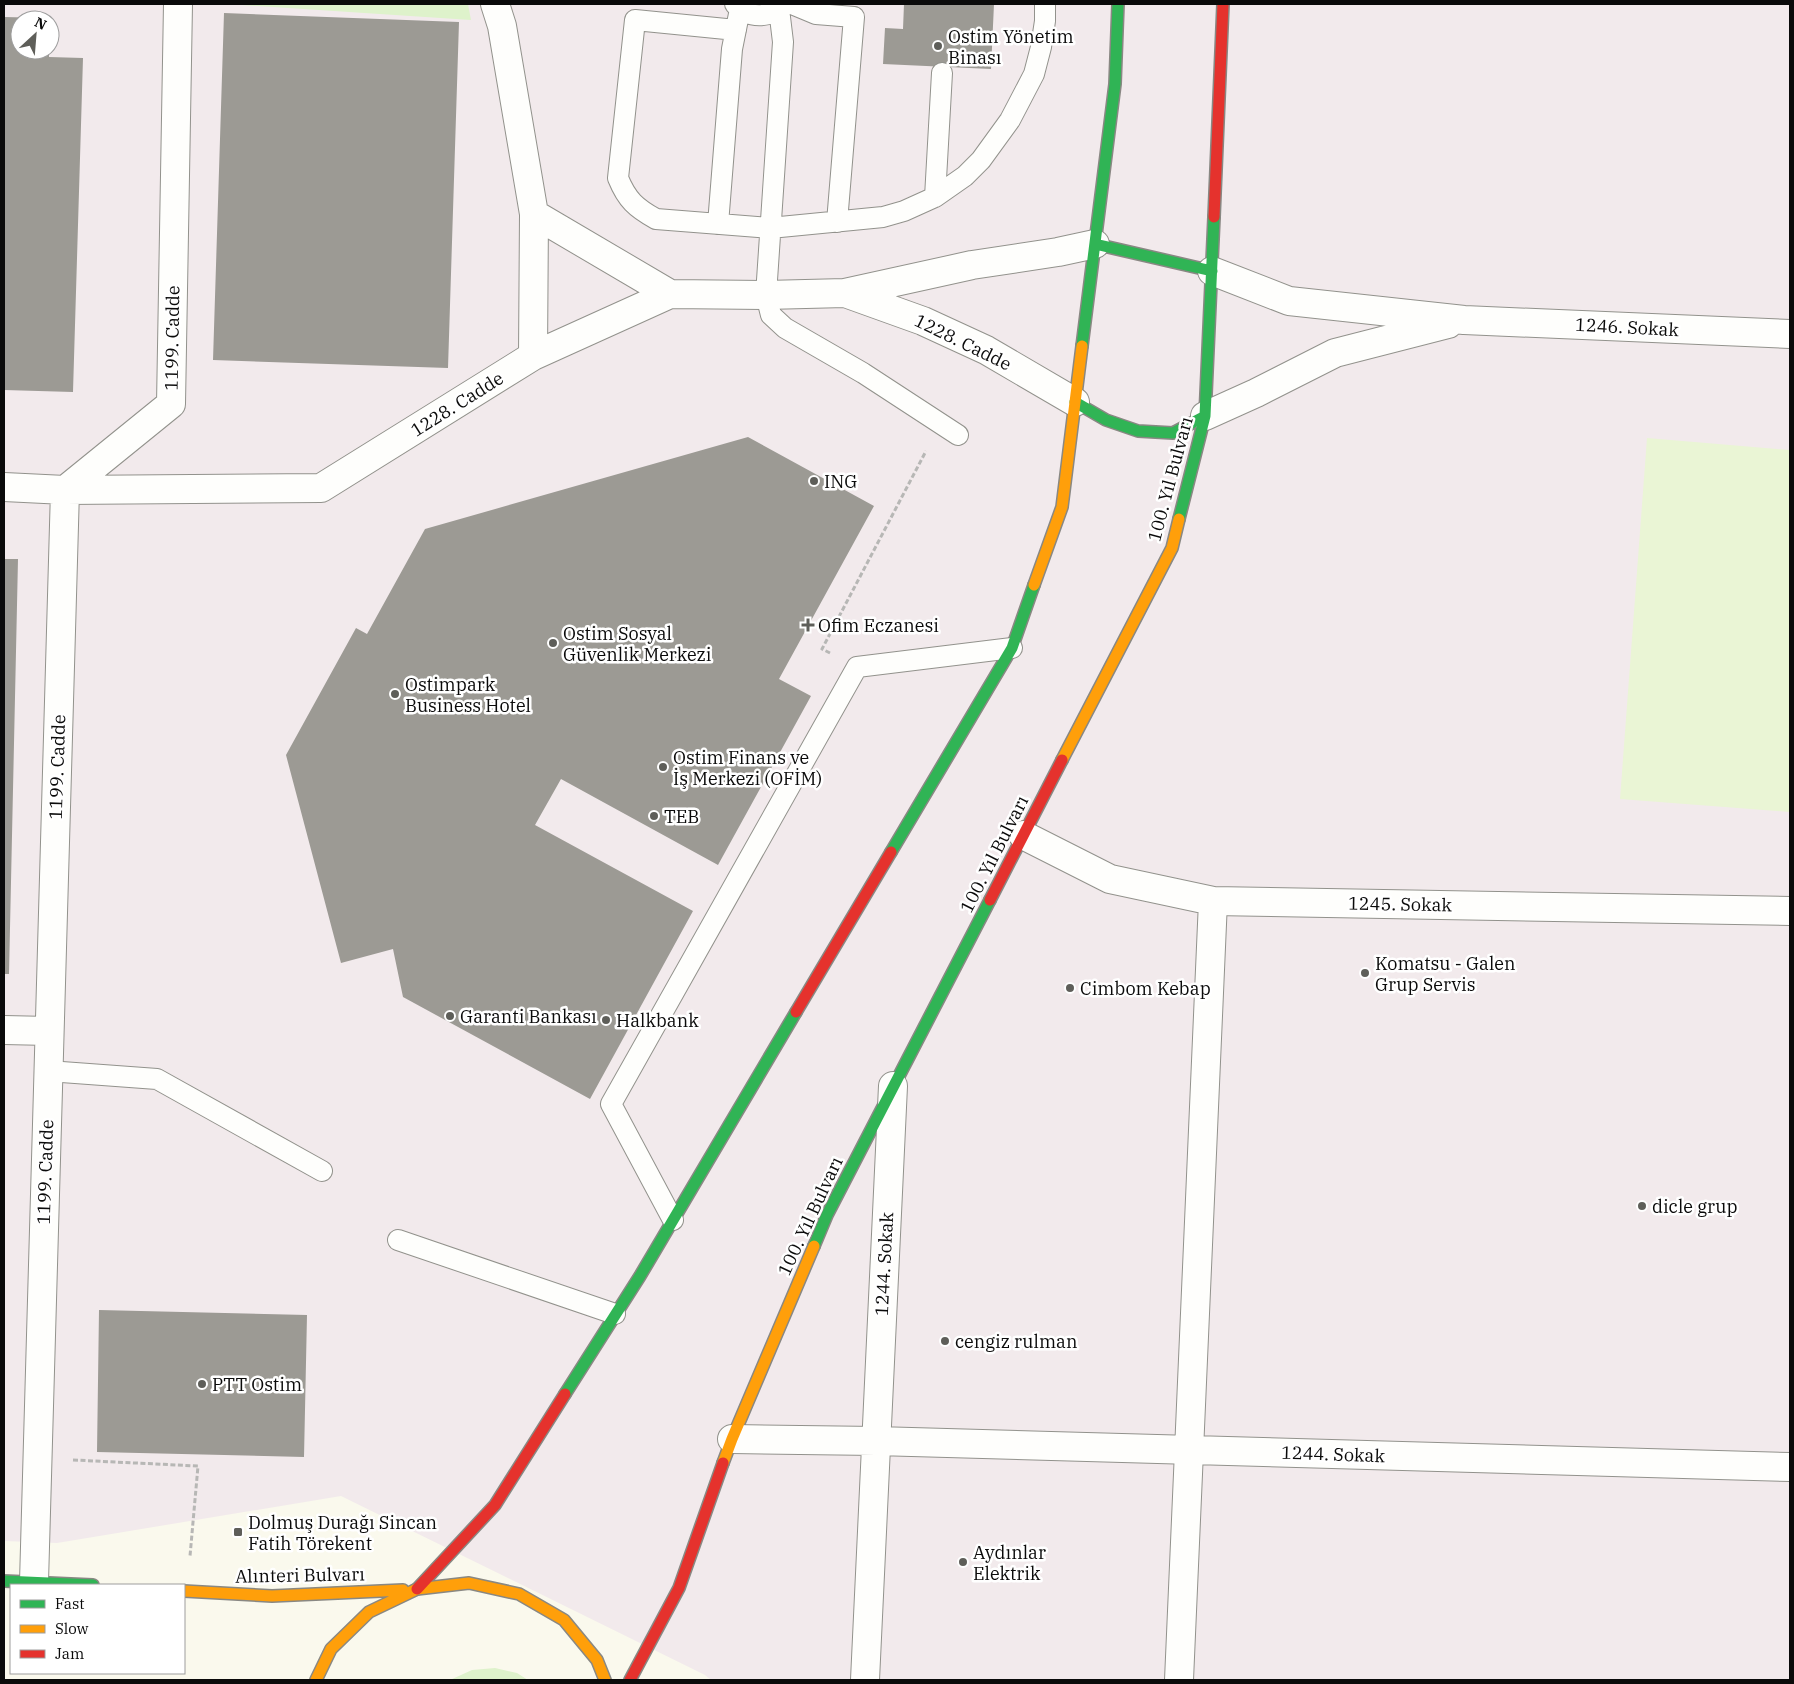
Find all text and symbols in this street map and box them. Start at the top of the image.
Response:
north arrow [10,10,60,60]
text: N [32,13,50,34]
place label: Ostim Yönetim Binası [948,25,1074,69]
marker: Ostim Yönetim Binası [932,40,944,52]
street label: 1199. Cadde [160,285,184,391]
street label: 1228. Cadde [911,309,1015,375]
street label: 1246. Sokak [1575,313,1680,341]
street label: 1228. Cadde [406,366,508,442]
street label: 100. Yıl Bulvarı [1142,414,1198,544]
place label: ING [824,470,857,493]
marker: ING [808,475,820,487]
place label: Ofim Eczanesi [818,614,939,637]
marker: Ofim Eczanesi [802,619,814,631]
place label: Ostim Sosyal Güvenlik Merkezi [563,622,712,666]
marker: Ostim Sosyal Güvenlik Merkezi [547,637,559,649]
place label: Ostimpark Business Hotel [405,673,531,717]
marker: Ostimpark Business Hotel [389,688,401,700]
street label: 1199. Cadde [44,714,70,820]
place label: Ostim Finans ve İş Merkezi (OFİM) [673,746,822,790]
marker: Ostim Finans ve İş Merkezi (OFİM) [657,761,669,773]
street label: 100. Yıl Bulvarı [955,791,1034,916]
place label: TEB [664,805,699,828]
marker: TEB [648,810,660,822]
street label: 1245. Sokak [1348,892,1453,916]
place label: Komatsu - Galen Grup Servis [1375,952,1515,996]
marker: Komatsu - Galen Grup Servis [1359,967,1371,979]
place label: Cimbom Kebap [1080,977,1211,1000]
marker: Cimbom Kebap [1064,982,1076,994]
place label: Garanti Bankası [460,1005,597,1028]
place label: Halkbank [616,1009,699,1032]
marker: Garanti Bankası [444,1010,456,1022]
marker: Halkbank [600,1014,612,1026]
street label: 1199. Cadde [32,1119,58,1225]
street label: 100. Yıl Bulvarı [772,1153,848,1279]
place label: dicle grup [1652,1195,1737,1218]
marker: dicle grup [1636,1200,1648,1212]
street label: 1244. Sokak [870,1211,898,1316]
place label: cengiz rulman [955,1330,1077,1353]
marker: cengiz rulman [939,1335,951,1347]
place label: PTT Ostim [212,1373,302,1396]
marker: PTT Ostim [196,1378,208,1390]
street label: 1244. Sokak [1281,1441,1386,1467]
place label: Dolmuş Durağı Sincan Fatih Törekent [248,1511,437,1555]
marker: Dolmuş Durağı Sincan Fatih Törekent [232,1526,244,1538]
place label: Aydınlar Elektrik [973,1541,1046,1585]
marker: Aydınlar Elektrik [957,1556,969,1568]
street label: Alınteri Bulvarı [235,1562,365,1588]
legend [10,1584,185,1674]
text: Fast [55,1594,85,1613]
text: Slow [55,1619,89,1638]
text: Jam [55,1644,84,1663]

